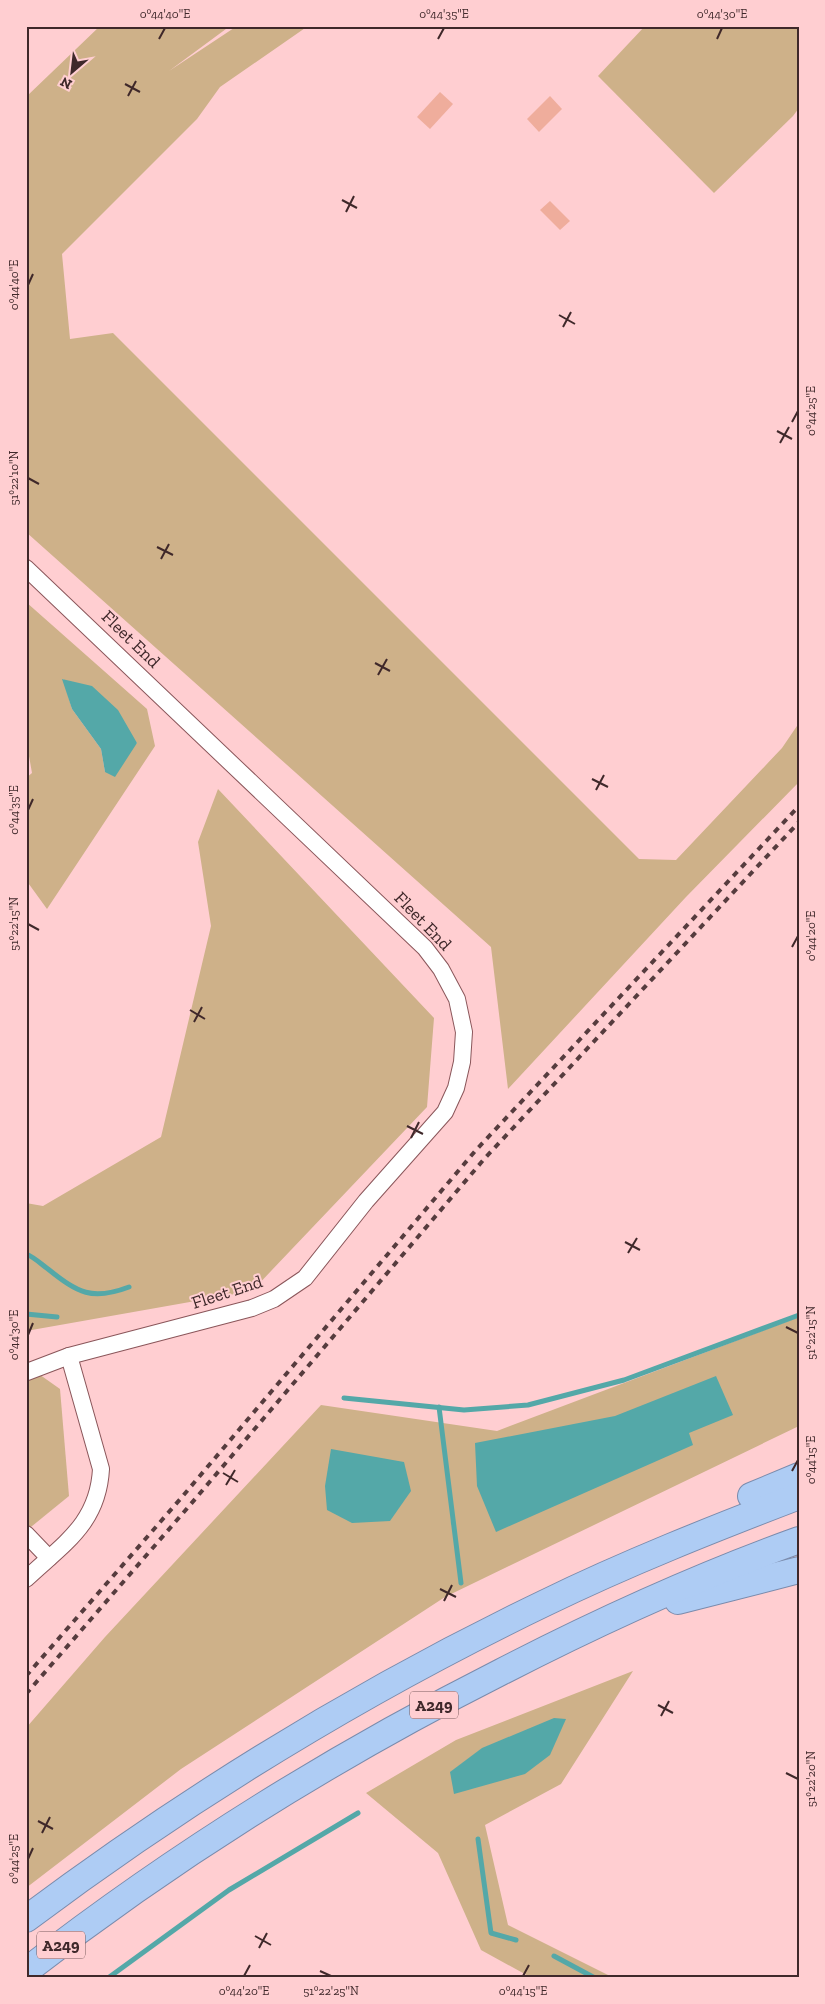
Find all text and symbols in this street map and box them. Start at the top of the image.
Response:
text: 0°44'40"E [140,7,190,21]
text: 0°44'35"E [419,7,469,21]
text: 0°44'30"E [697,7,747,21]
north arrow [48,48,98,98]
text: N [57,73,75,93]
text: 0°44'40"E [7,260,21,310]
text: 0°44'25"E [804,386,818,436]
text: 51°22'10"N [7,450,21,505]
street label: Fleet End [97,606,165,672]
text: 0°44'35"E [7,785,21,835]
street label: Fleet End [390,887,456,955]
text: 51°22'15"N [7,897,21,951]
text: 0°44'20"E [804,911,818,961]
street label: Fleet End [189,1270,265,1314]
text: 51°22'15"N [804,1306,818,1360]
text: 0°44'30"E [7,1310,21,1360]
text: 0°44'15"E [804,1436,818,1484]
road number: A249 [410,1692,458,1718]
text: 51°22'20"N [804,1751,818,1807]
text: 0°44'25"E [7,1834,21,1884]
road number: A249 [37,1932,85,1958]
text: 0°44'20"E [219,1984,269,1998]
text: 51°22'25"N [303,1984,359,1998]
text: 0°44'15"E [499,1984,547,1998]

